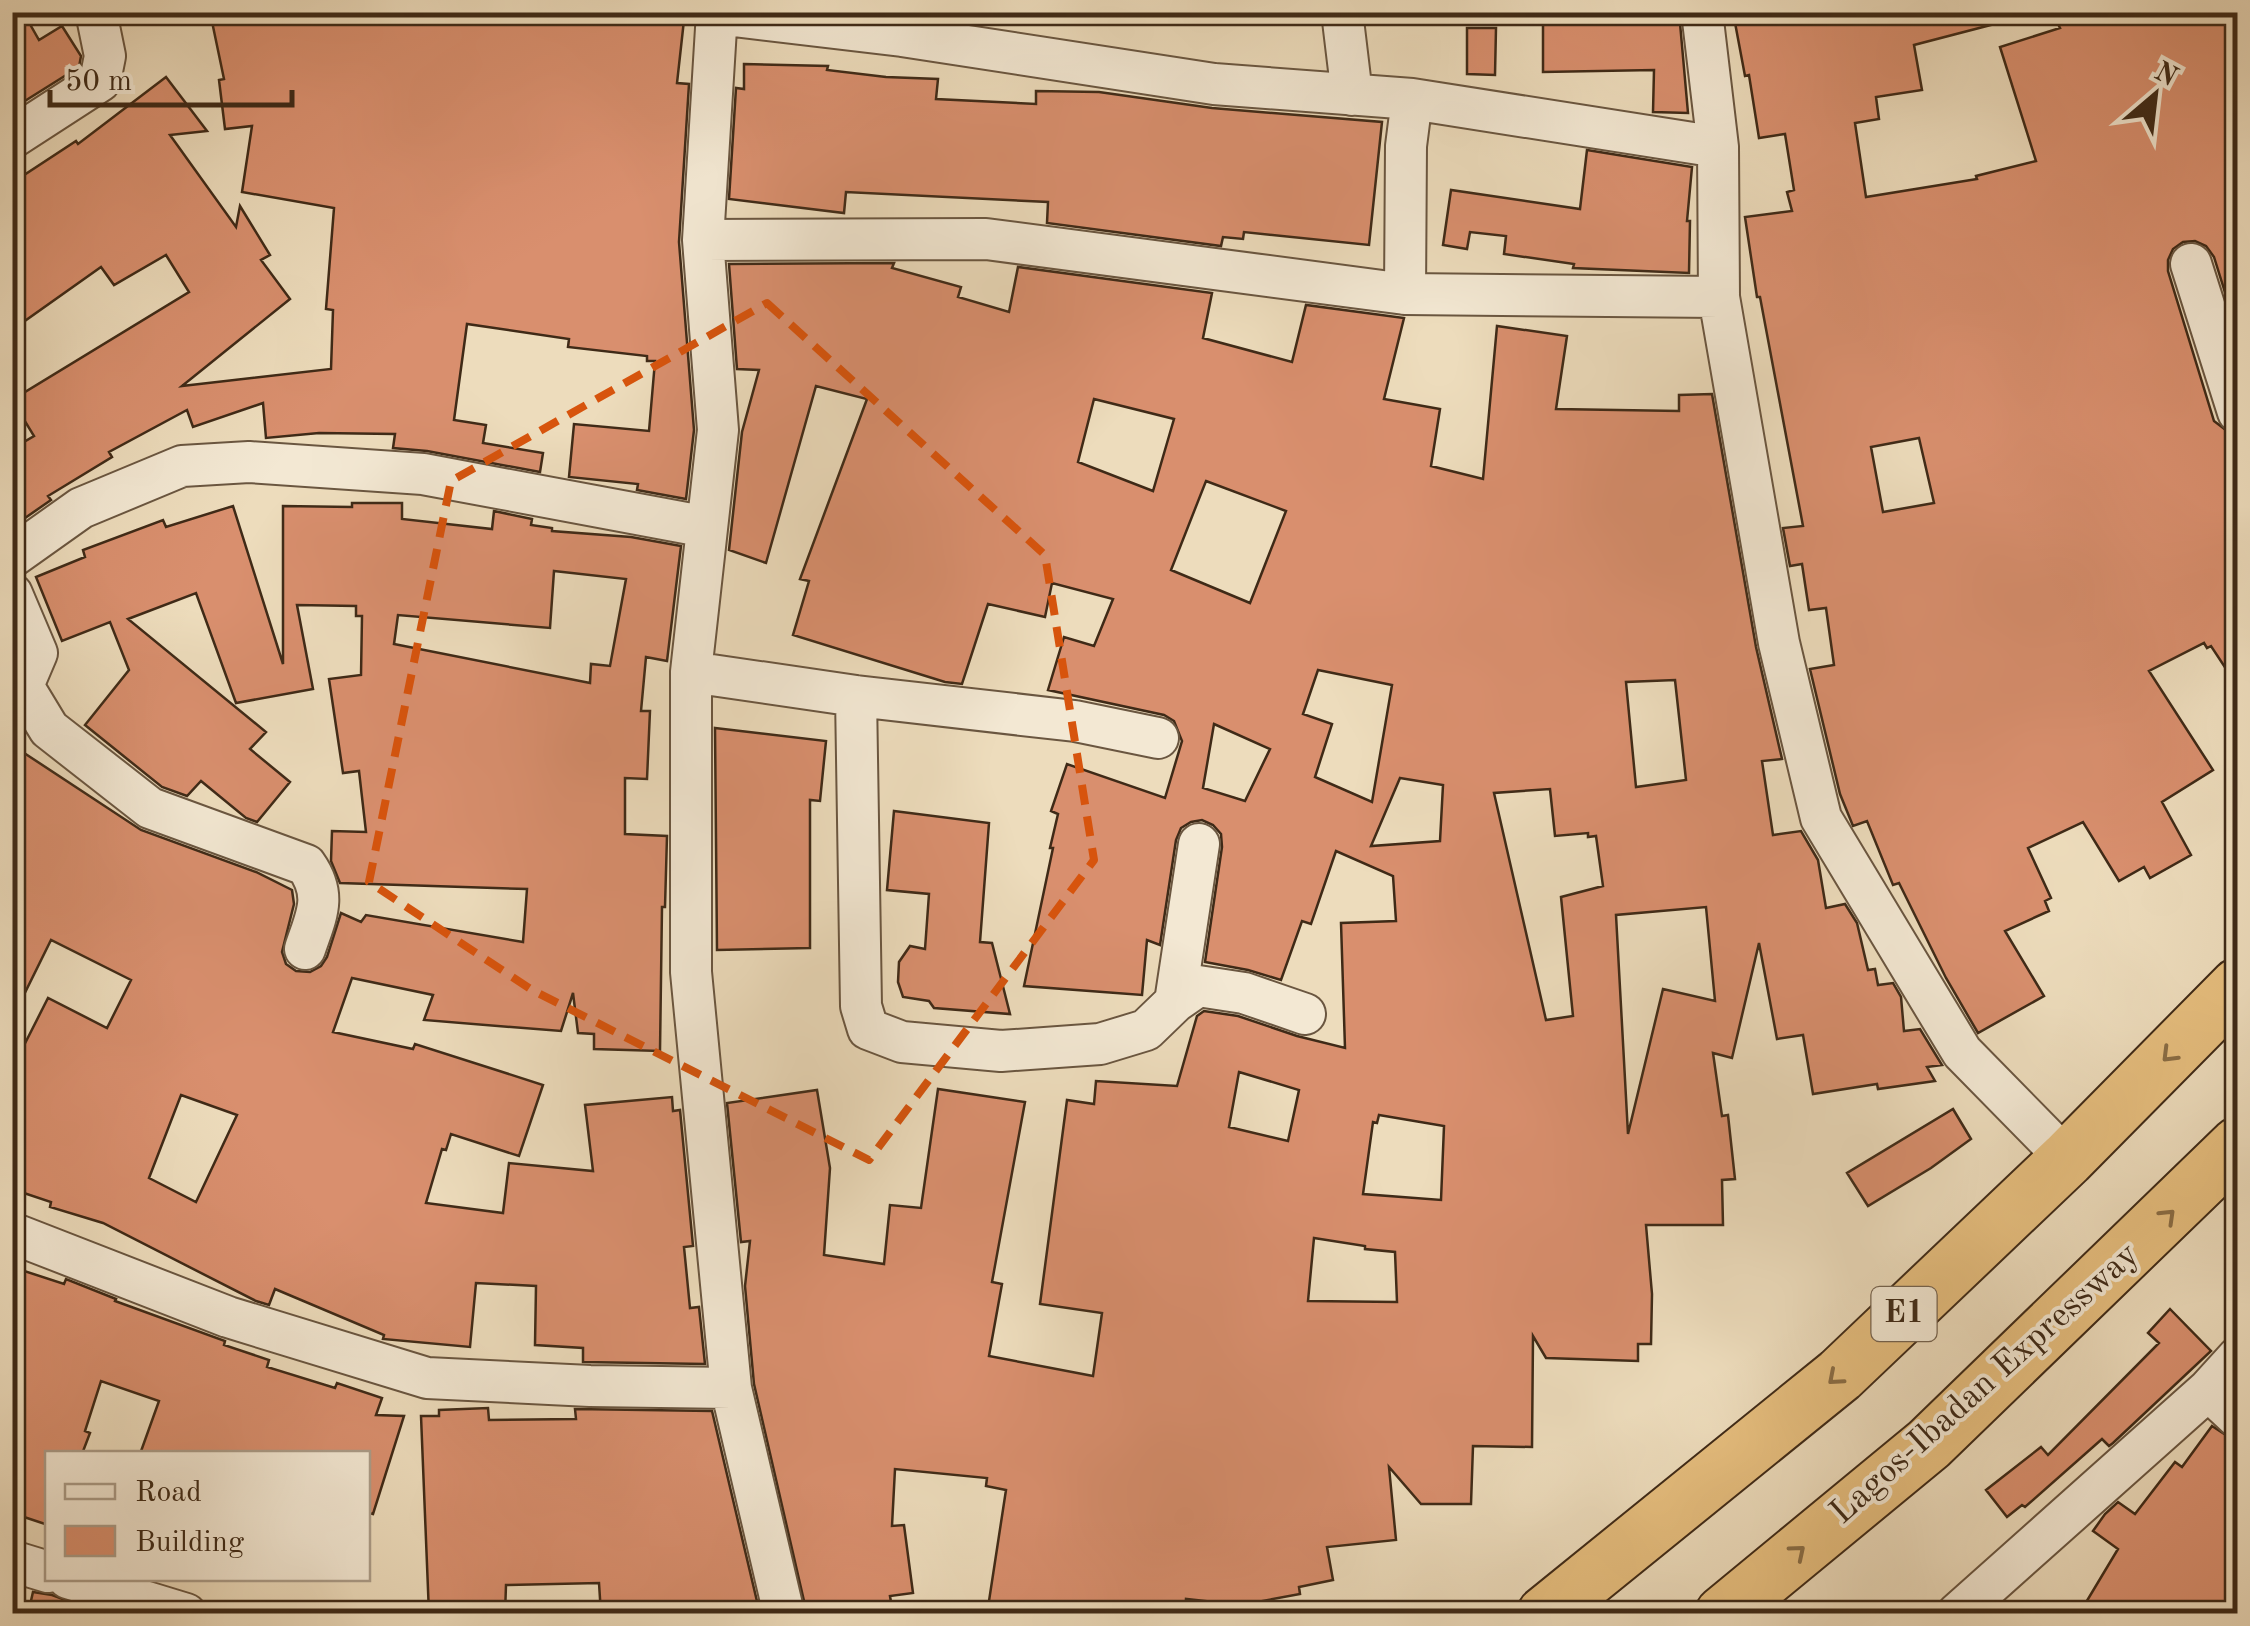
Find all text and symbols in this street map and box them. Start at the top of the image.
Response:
scale bar [50,45,292,107]
north arrow [2105,45,2205,145]
text: N [2149,58,2182,93]
text: 50 m [65,67,132,97]
one-way arrow [2163,1044,2181,1062]
one-way arrow [2156,1209,2174,1227]
street label: Lagos-Ibadan Expressway [1824,1237,2146,1531]
road number: E1 [1872,1287,1936,1341]
one-way arrow [1828,1367,1847,1385]
legend [45,1451,370,1581]
text: Road [135,1478,202,1508]
text: Building [135,1528,244,1558]
one-way arrow [1787,1546,1805,1564]

